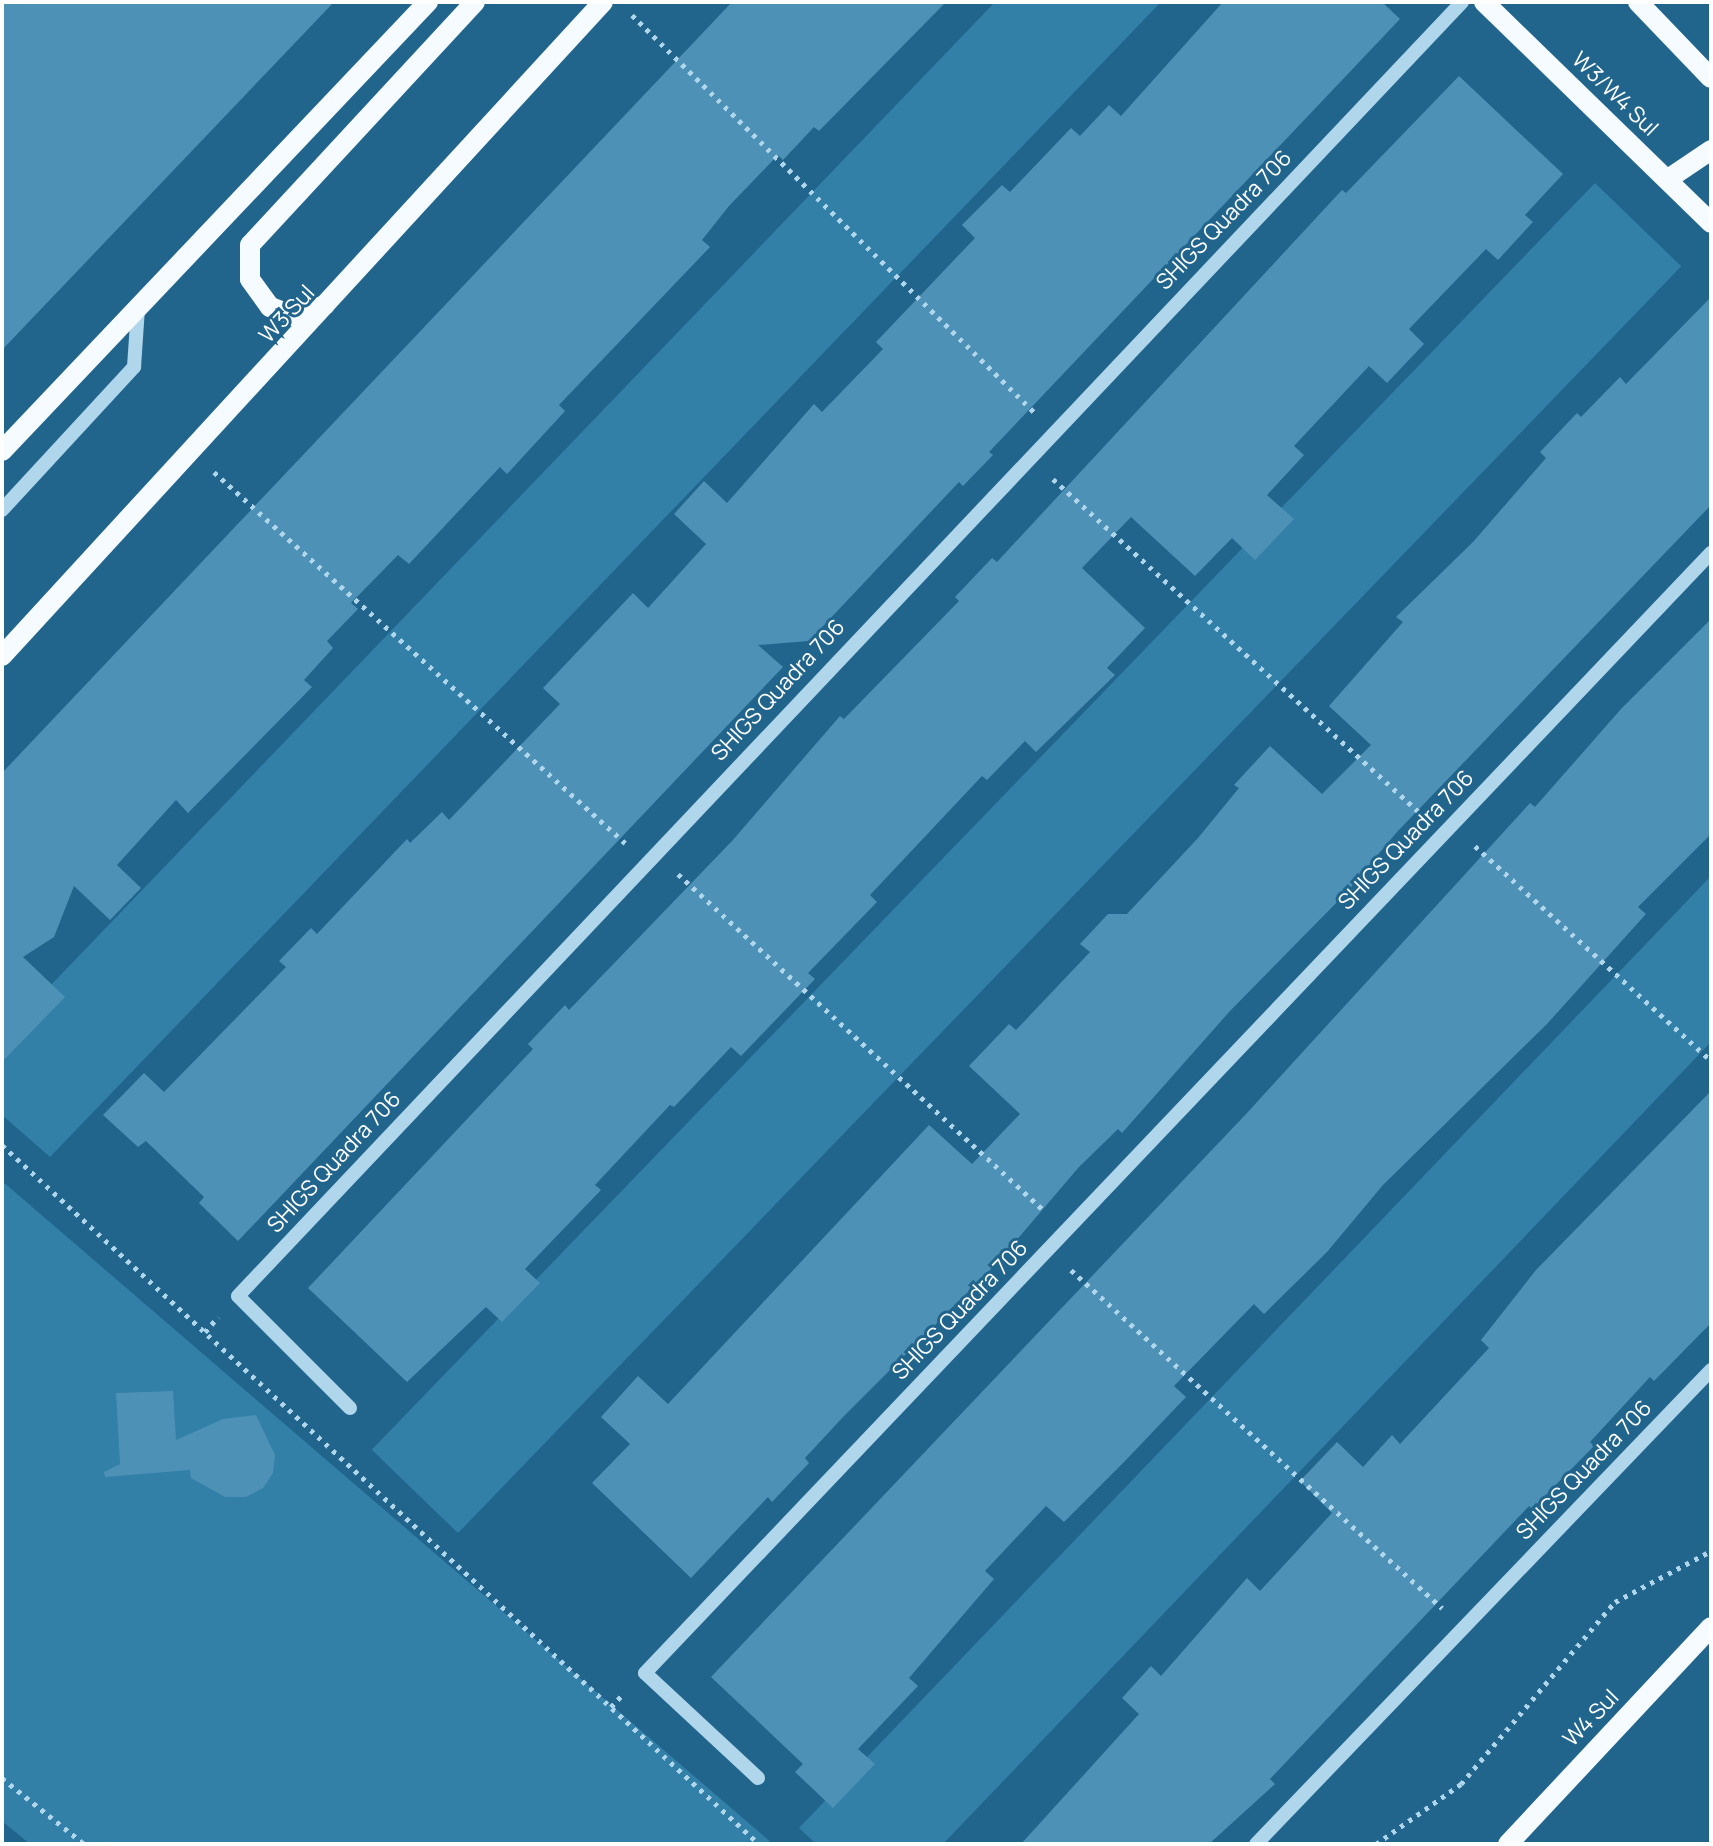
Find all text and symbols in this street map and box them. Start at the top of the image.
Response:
street label: W3/W4 Sul [1566,46,1664,142]
street label: SHIGS Quadra 706 [1151,145,1297,295]
street label: W3 Sul [254,280,320,348]
street label: SHIGS Quadra 706 [706,614,850,766]
street label: SHIGS Quadra 706 [1333,765,1479,915]
street label: SHIGS Quadra 706 [262,1086,406,1238]
street label: SHIGS Quadra 706 [887,1235,1033,1385]
street label: SHIGS Quadra 706 [1511,1395,1657,1545]
street label: W4 Sul [1558,1684,1624,1752]

